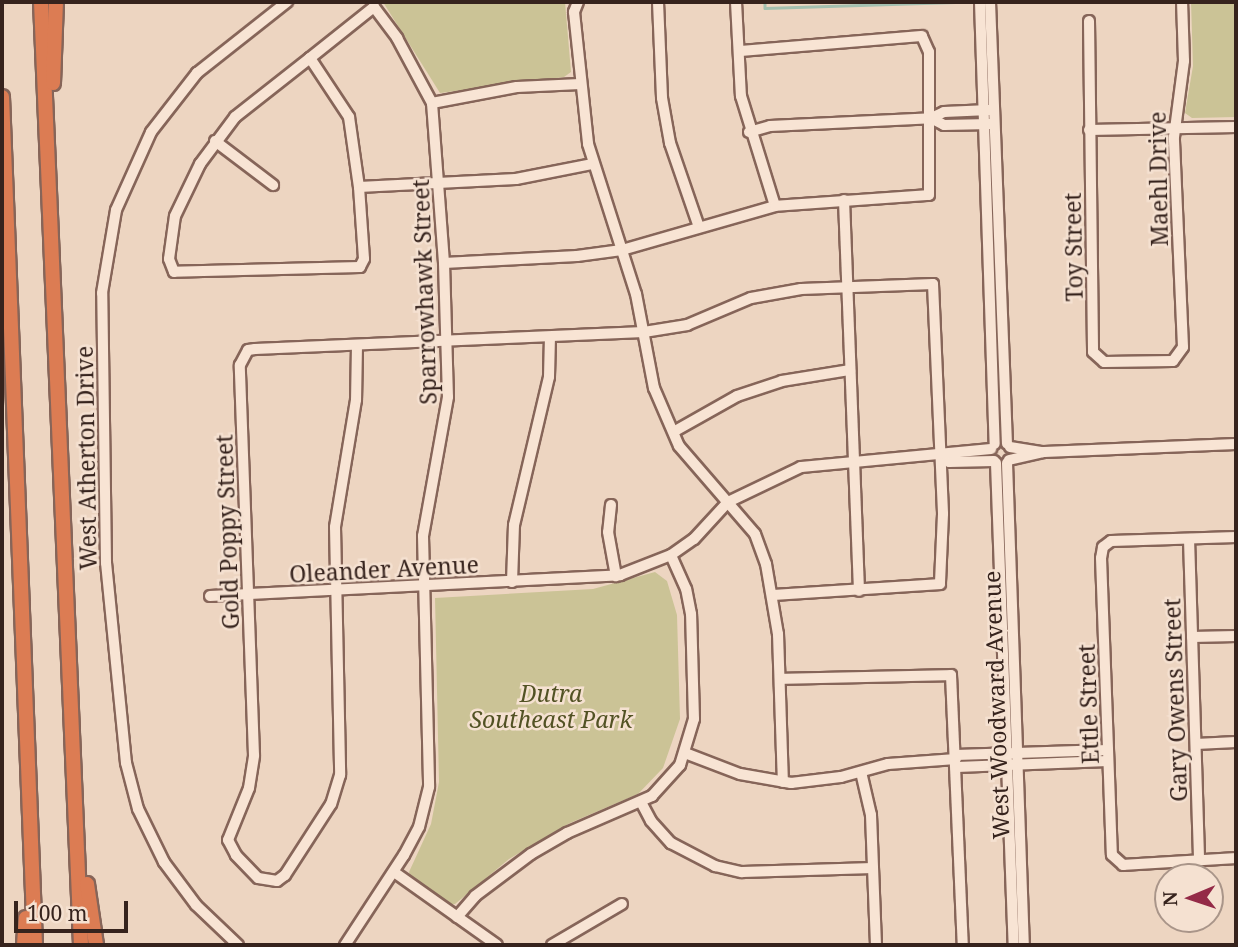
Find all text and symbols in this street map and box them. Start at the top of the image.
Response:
street label: Maehl Drive [1143,111,1173,247]
street label: Sparrowhawk Street [406,179,442,405]
street label: Toy Street [1058,192,1088,302]
street label: West Atherton Drive [70,346,102,570]
street label: Gold Poppy Street [210,434,244,630]
street label: Oleander Avenue [289,550,479,588]
street label: West Woodward Avenue [978,570,1014,840]
street label: Gary Owens Street [1158,598,1192,802]
street label: Ettle Street [1072,644,1104,764]
park label: Dutra Southeast Park [470,679,632,733]
north arrow [1154,863,1224,933]
scale bar [18,888,131,932]
text: N [1157,891,1183,907]
text: 100 m [27,899,88,927]

